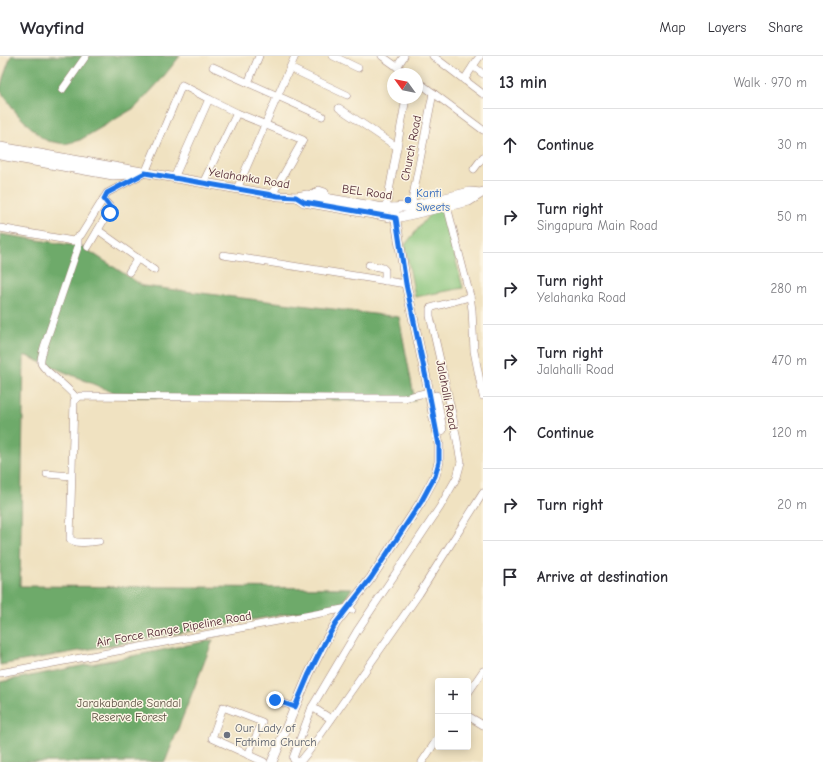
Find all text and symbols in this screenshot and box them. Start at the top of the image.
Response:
text: Wayfind [20,17,84,39]
text: Map [659,19,686,36]
text: Layers [708,19,746,36]
text: Share [768,19,803,36]
north arrow [387,68,423,104]
text: 13 min [499,73,547,92]
text: Walk · 970 m [734,75,807,90]
street label: Church Road [398,114,424,182]
icon: ahead [499,134,521,156]
text: Continue [537,136,594,154]
text: 30 m [777,137,807,152]
street label: Yelahanka Road [207,165,291,191]
street label: BEL Road [341,182,393,202]
place label: Kanti Sweets [416,186,450,214]
marker: Kanti Sweets [403,195,413,205]
text: Turn right [537,200,603,218]
route start [101,204,119,222]
icon: right [499,206,521,228]
text: 50 m [777,209,807,224]
text: Singapura Main Road [537,218,658,233]
text: Turn right [537,272,603,290]
icon: right [499,278,521,300]
text: 280 m [770,281,807,296]
text: Yelahanka Road [537,290,626,305]
text: Turn right [537,344,603,362]
icon: right [499,350,521,372]
text: 470 m [772,353,807,368]
street label: Jalahalli Road [433,359,461,431]
text: Jalahalli Road [537,362,614,377]
icon: ahead [499,422,521,444]
text: Continue [537,424,594,442]
text: 120 m [772,425,807,440]
icon: right [499,494,521,516]
text: Turn right [537,496,603,514]
text: 20 m [777,497,807,512]
icon: arrive [499,566,521,588]
text: Arrive at destination [537,568,668,586]
street label: Air Force Range Pipeline Road [95,608,253,650]
map controls [435,678,471,750]
button: + [435,678,471,714]
route end [266,691,284,709]
park label: Jarakabande Sandal Reserve Forest [77,696,181,724]
button: − [435,714,471,750]
place label: Our Lady of Fathima Church [235,721,317,749]
marker: Our Lady of Fathima Church [222,730,232,740]

